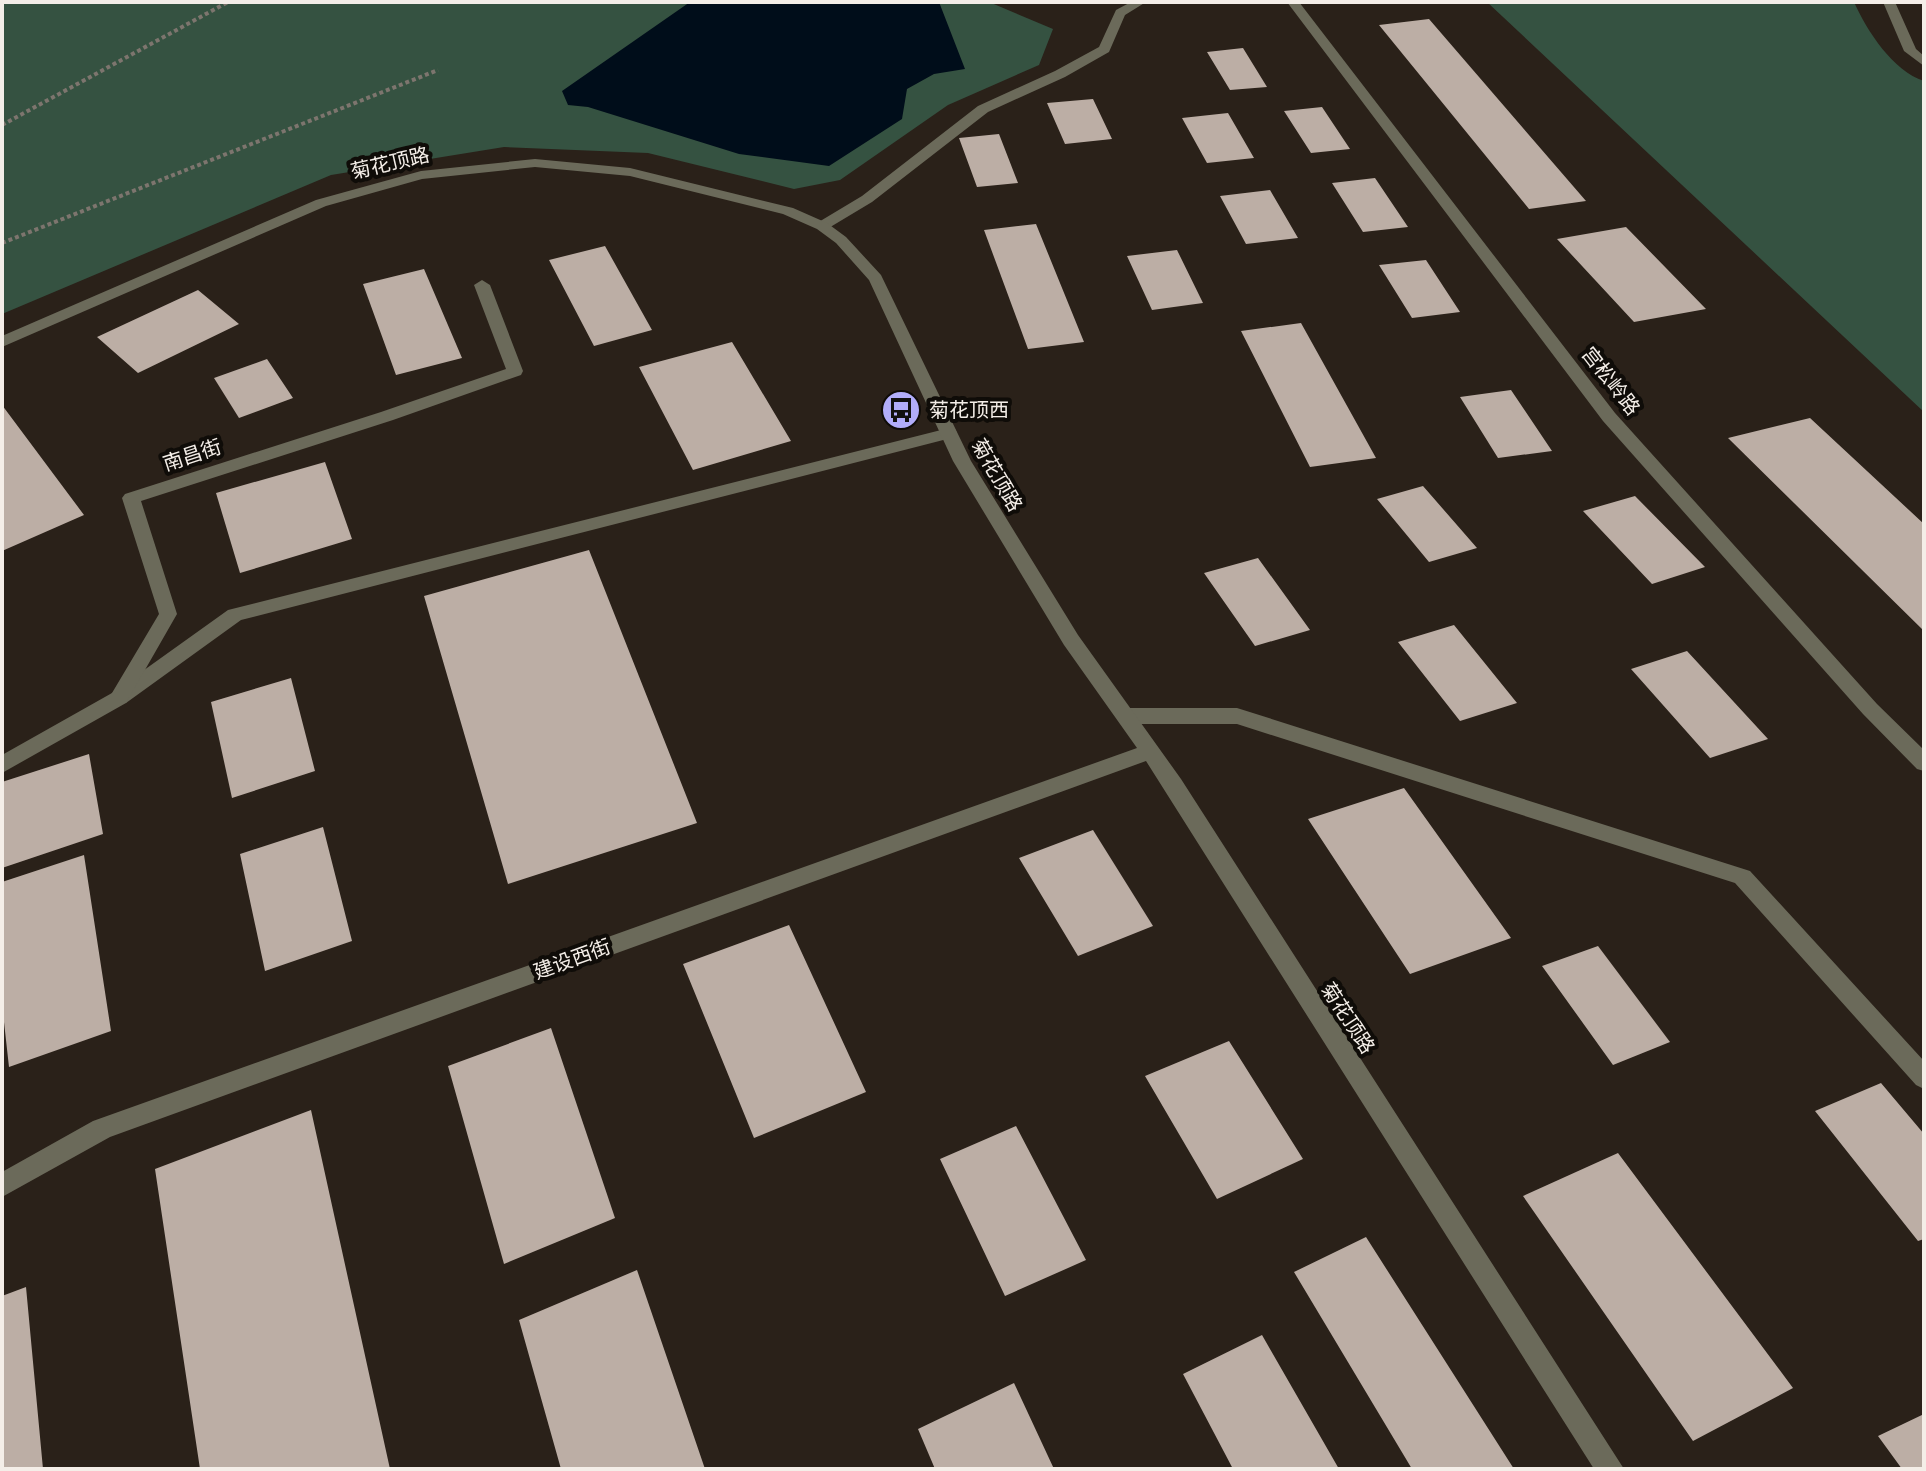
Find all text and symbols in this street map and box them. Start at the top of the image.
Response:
street label: 菊花顶路 [348,142,432,184]
street label: 宫松岭路 [1577,342,1645,420]
bus stop icon: 菊花顶西 [880,389,922,431]
place label: 菊花顶西 [929,398,1009,422]
street label: 南昌街 [160,434,224,476]
street label: 菊花顶路 [967,434,1027,516]
street label: 建设西街 [530,934,614,984]
street label: 菊花顶路 [1316,978,1380,1058]

